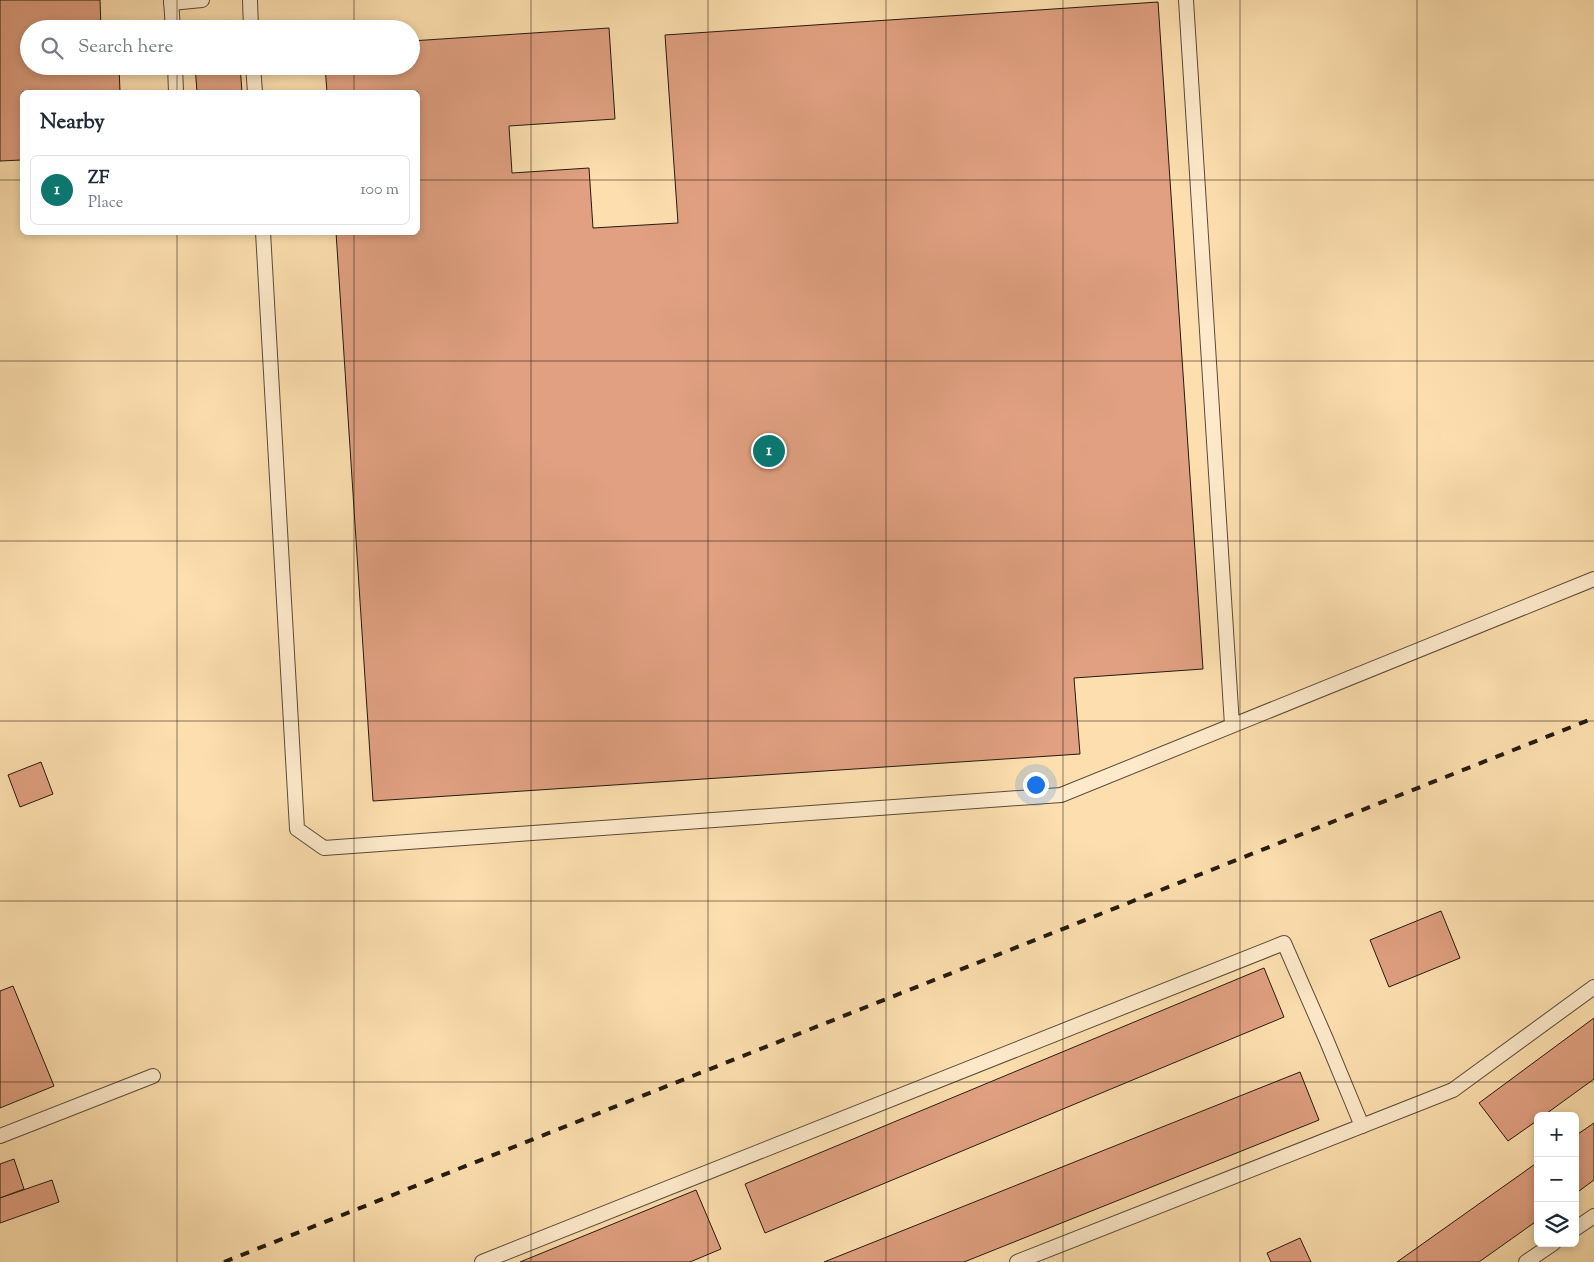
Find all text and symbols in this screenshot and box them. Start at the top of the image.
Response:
search box [20,20,420,75]
icon: search [38,34,66,62]
text: Search here [78,34,173,61]
text: Nearby [40,108,105,138]
text: ZF [88,165,109,192]
text: 1 [54,179,60,202]
text: 100 m [360,179,399,202]
text: Place [88,192,123,215]
pin: 1 [753,432,785,470]
your location [1023,772,1049,798]
map controls [1534,1112,1579,1247]
button: + [1534,1112,1579,1157]
button: − [1534,1157,1579,1202]
button: layers [1534,1202,1579,1247]

